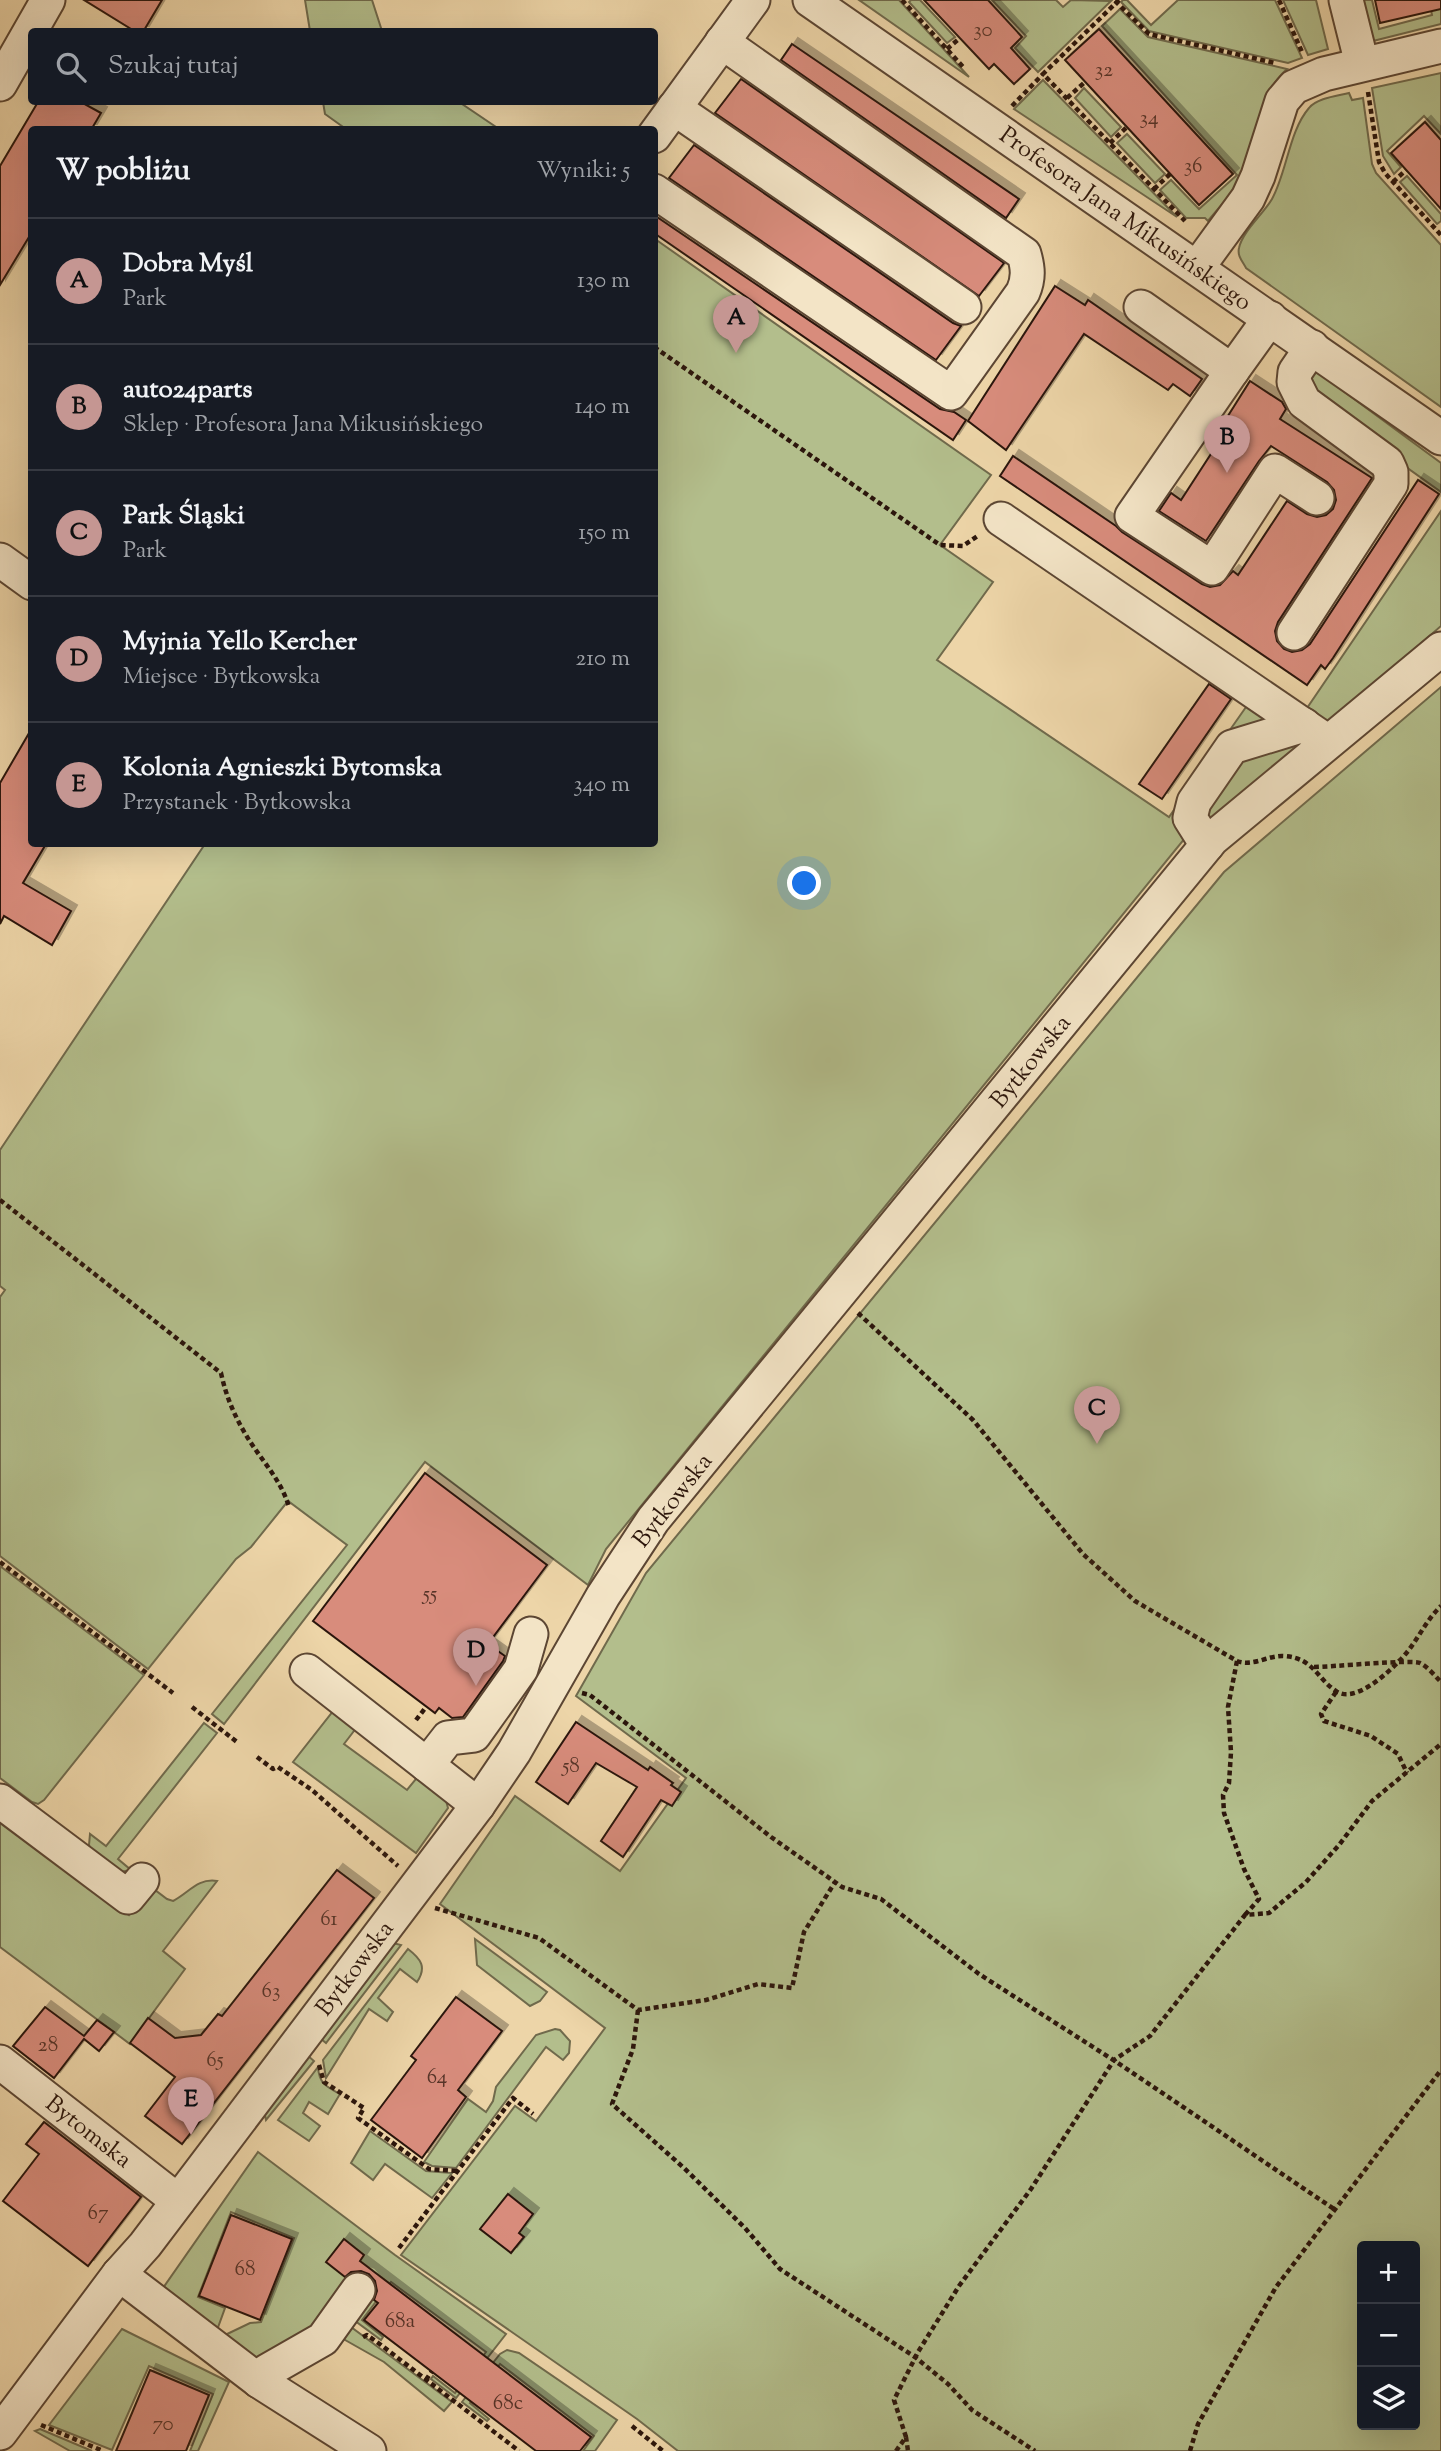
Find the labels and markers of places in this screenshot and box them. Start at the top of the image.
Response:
pin: A [713,295,759,353]
pin: B [1204,415,1250,473]
pin: C [1074,1386,1120,1444]
pin: D [453,1628,499,1686]
pin: E [168,2077,214,2135]

